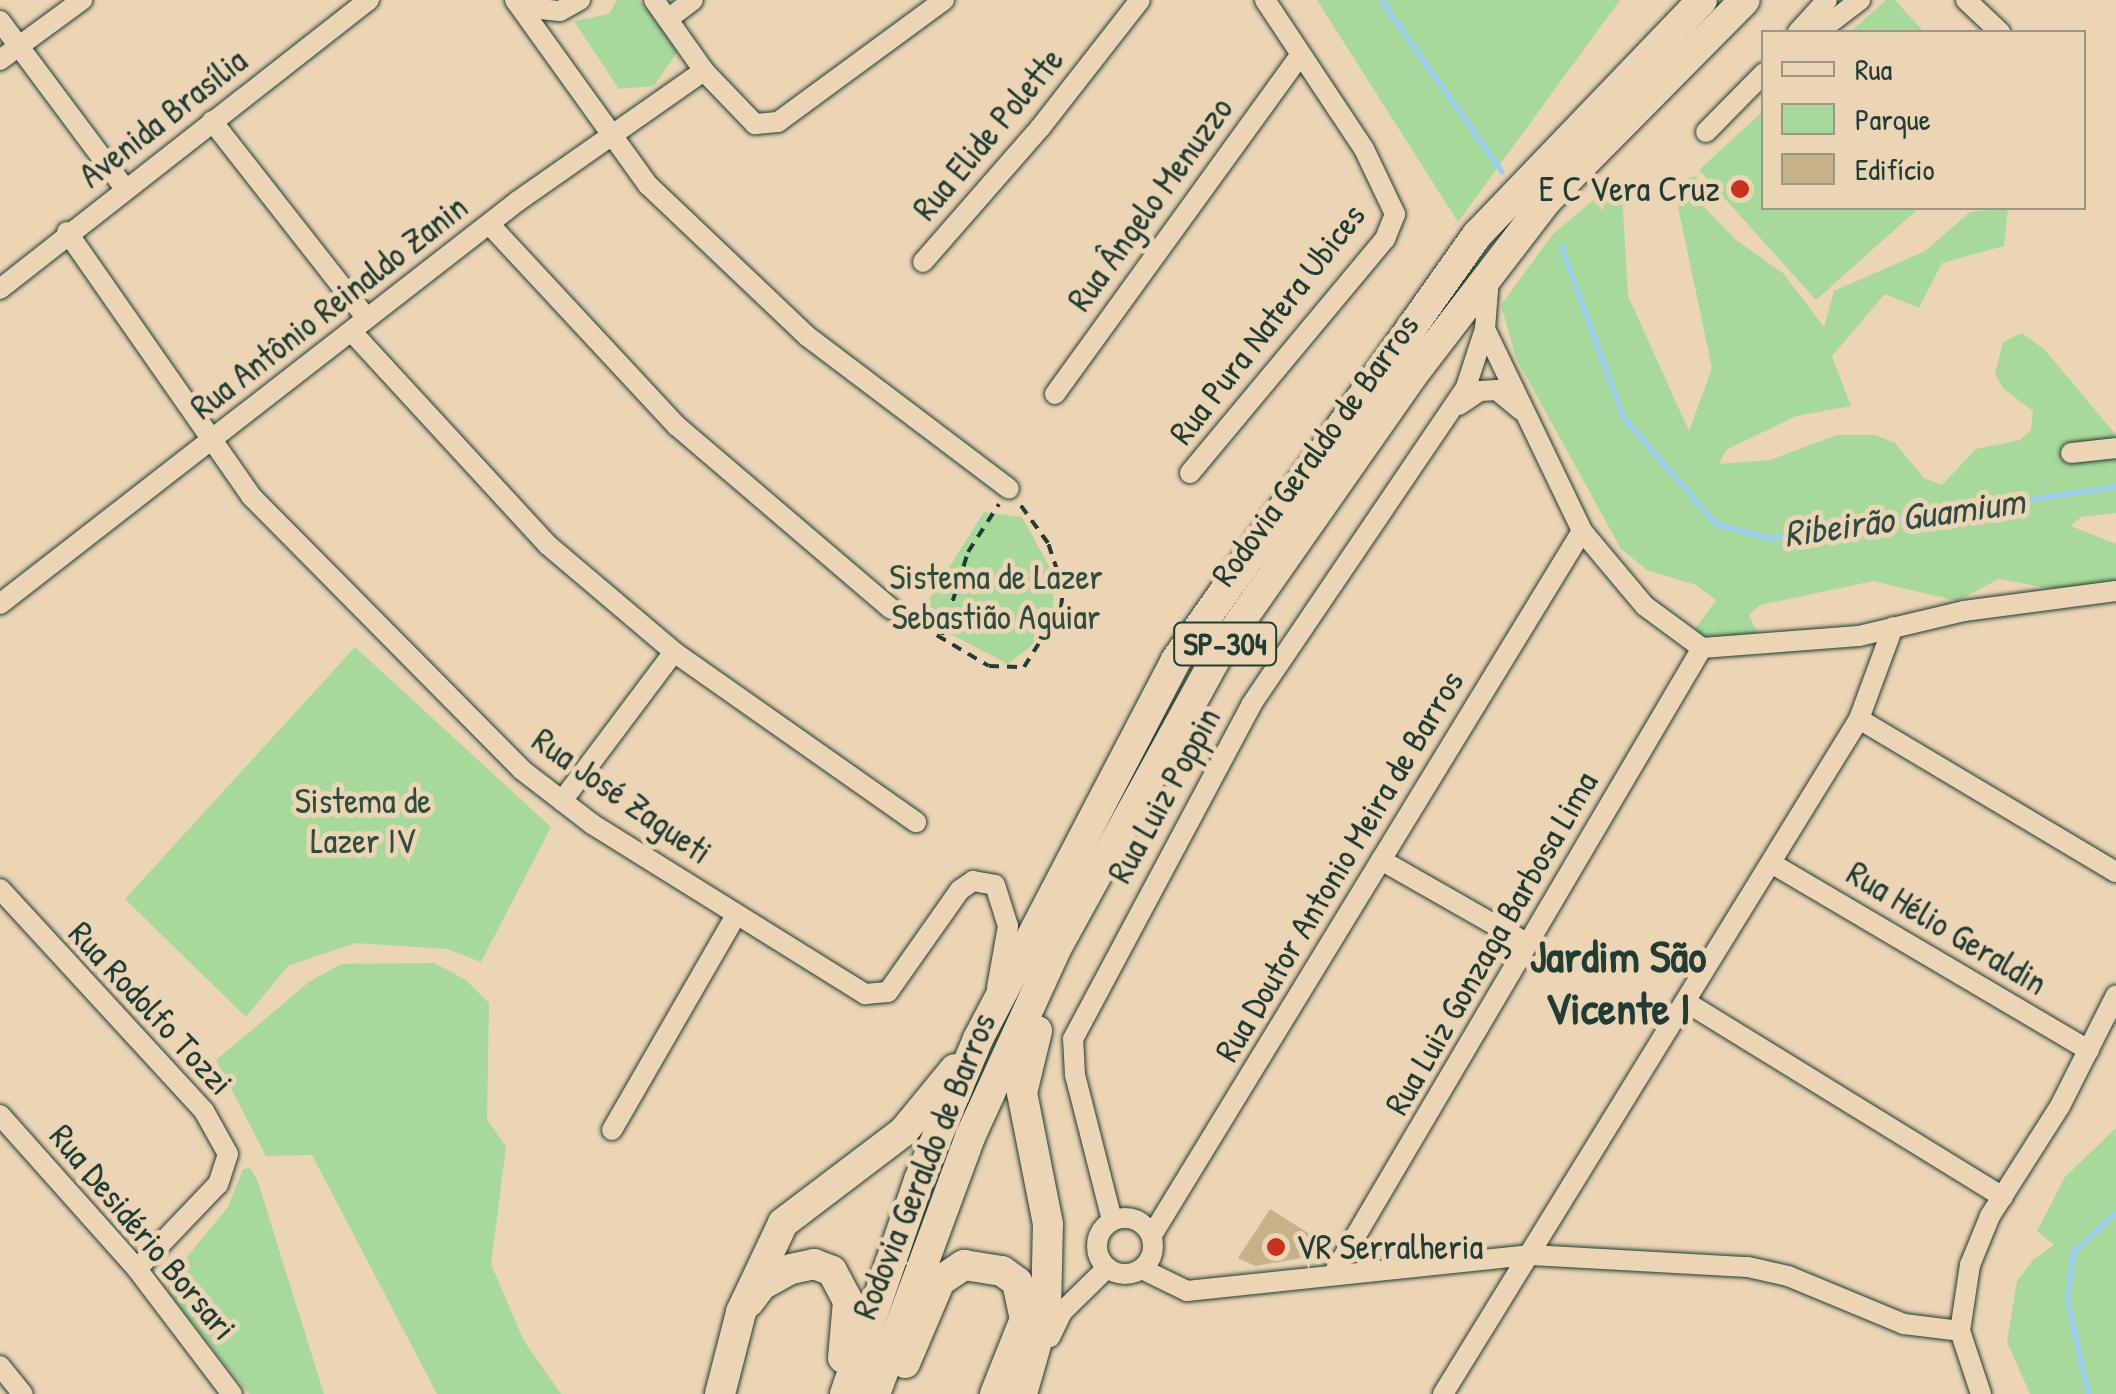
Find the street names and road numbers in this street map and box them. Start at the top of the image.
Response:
street label: Rua Elide Polette [904,39,1072,229]
street label: Avenida Brasília [71,40,255,196]
street label: Rua Ângelo Menuzzo [1058,89,1242,319]
street label: Rua Antônio Reinaldo Zanin [182,186,476,428]
street label: Rua Pura Natera Ubices [1160,195,1374,453]
street label: Rodovia Geraldo de Barros [1202,306,1428,594]
road number: SP-304 [1172,617,1278,671]
street label: Rua Doutor Antonio Meira de Barros [1206,663,1472,1069]
street label: Rua Luiz Poppin [1099,700,1229,890]
street label: Rua José Zagueti [524,719,720,873]
street label: Rua Luiz Gonzaga Barbosa Lima [1375,764,1607,1122]
street label: Rua Hélio Geraldin [1839,852,2055,1004]
street label: Rua Rodolfo Tozzi [60,913,242,1103]
street label: Rodovia Geraldo de Barros [843,1007,1005,1325]
street label: Rua Desidério Borsari [41,1116,245,1348]

